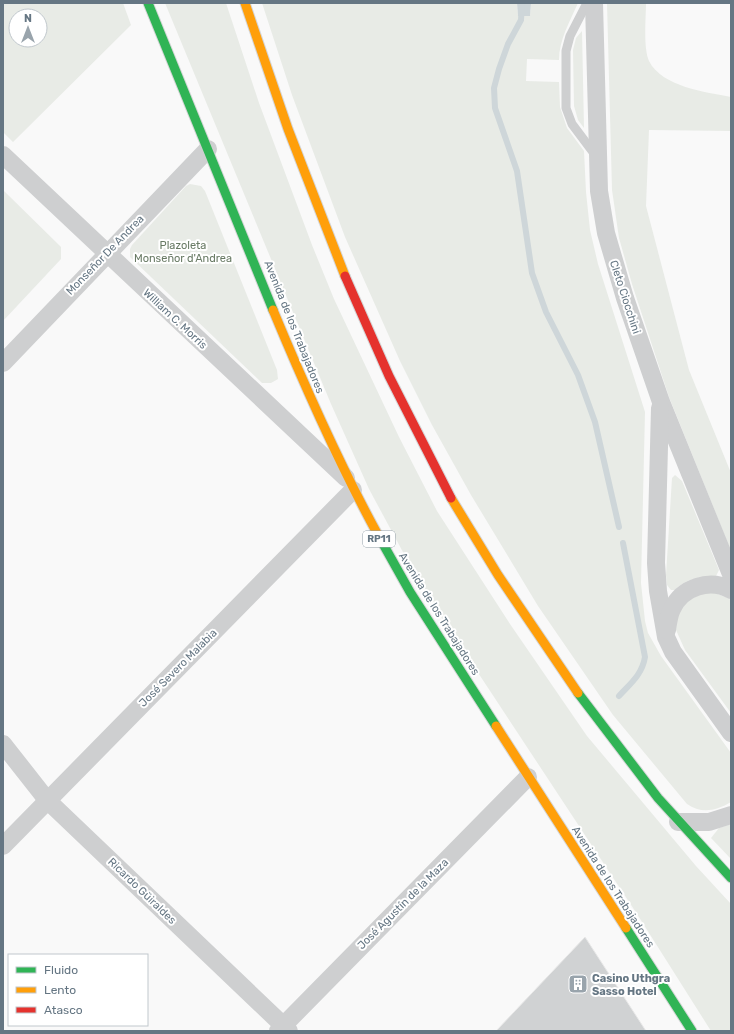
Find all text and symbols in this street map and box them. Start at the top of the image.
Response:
north arrow [8,8,48,48]
text: N [24,12,32,25]
street label: Monseñor De Andrea [63,212,147,298]
park label: Plazoleta Monseñor d'Andrea [134,239,232,265]
street label: Avenida de los Trabajadores [261,259,327,396]
street label: Cleto Ciocchini [607,259,643,335]
street label: William C. Morris [140,286,210,352]
road number: RP11 [363,531,395,547]
street label: Avenida de los Trabajadores [396,550,482,678]
street label: José Severo Malabia [136,626,220,710]
street label: Avenida de los Trabajadores [569,824,657,950]
street label: Ricardo Güiraldes [105,855,179,927]
street label: José Agustín de la Maza [355,856,451,952]
legend [8,954,148,1026]
text: Fluido [44,963,78,977]
place label: Casino Uthgra Sasso Hotel [592,972,670,998]
building icon: Casino Uthgra Sasso Hotel [567,973,589,995]
text: Lento [44,983,76,997]
text: Atasco [44,1003,83,1017]

